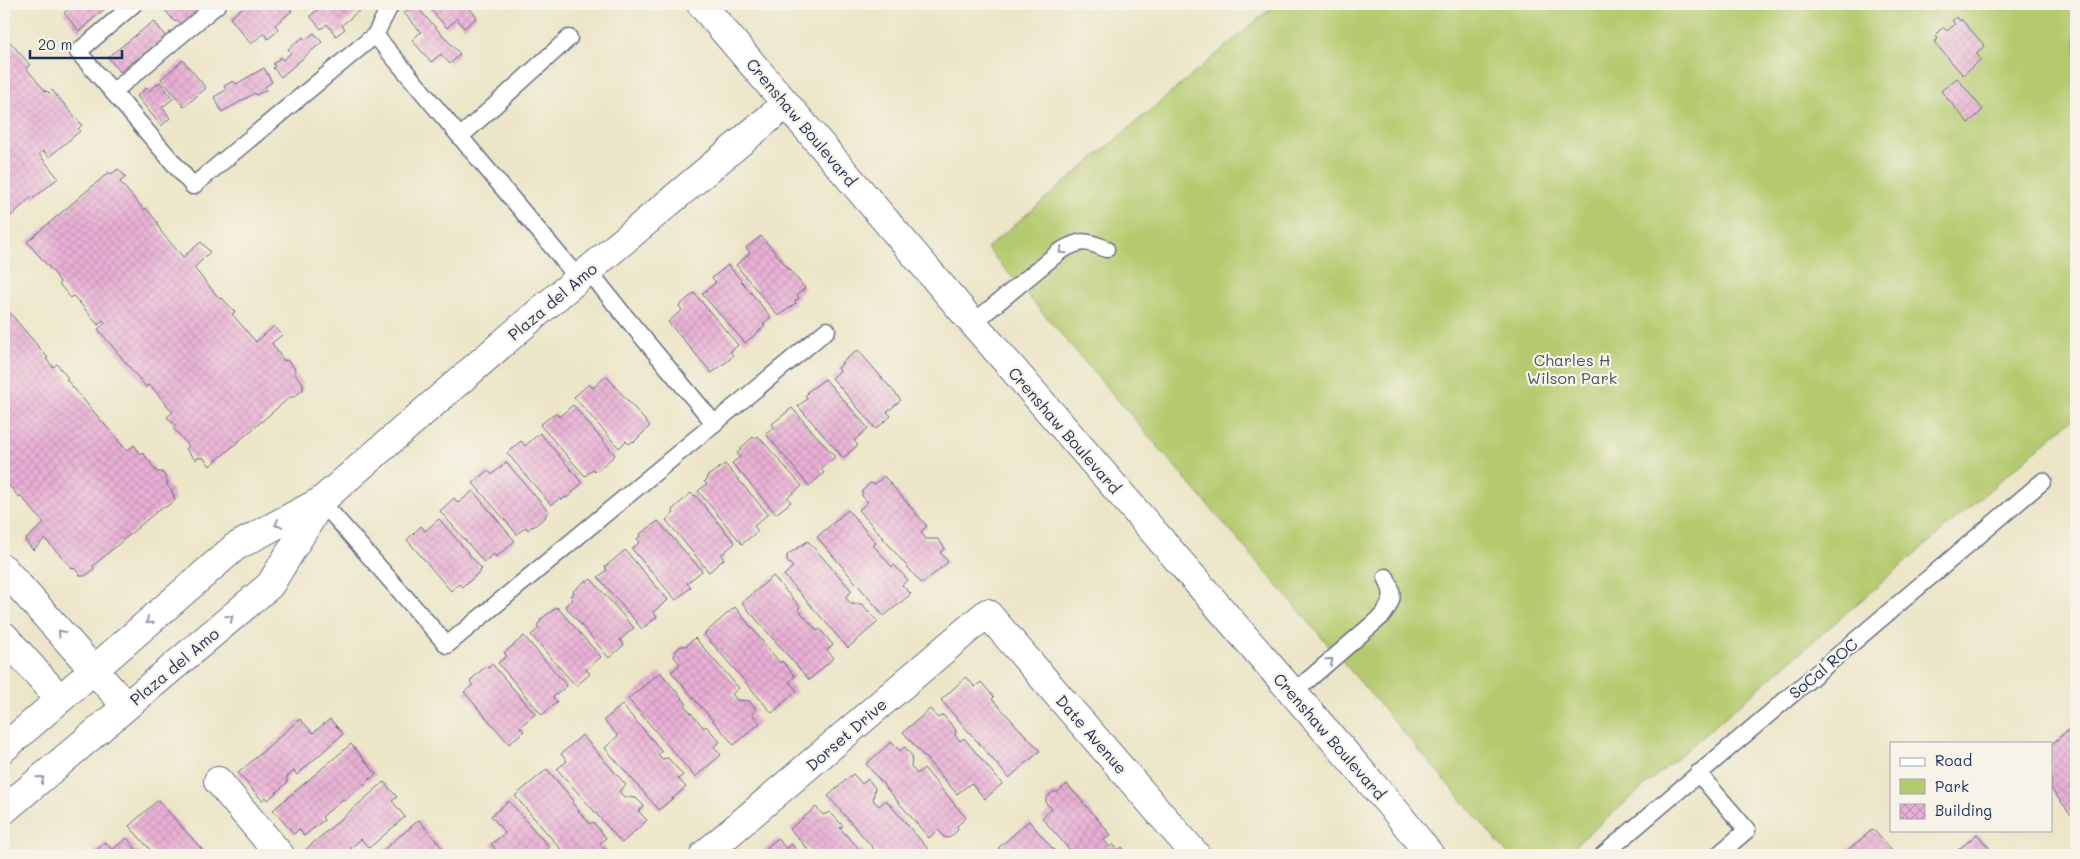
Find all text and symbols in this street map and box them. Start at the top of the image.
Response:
scale bar [30,28,122,60]
text: 20 m [38,34,72,54]
street label: Crenshaw Boulevard [742,53,862,191]
one-way arrow [1058,245,1068,254]
street label: Plaza del Amo [503,258,601,344]
park label: Charles H Wilson Park [1527,349,1617,388]
street label: Crenshaw Boulevard [1004,362,1126,498]
one-way arrow [275,518,284,528]
one-way arrow [146,615,155,624]
one-way arrow [225,615,234,624]
street label: Plaza del Amo [125,623,223,709]
one-way arrow [57,629,66,638]
street label: SoCal ROC [1784,633,1862,703]
one-way arrow [1324,657,1333,666]
street label: Crenshaw Boulevard [1269,668,1391,804]
street label: Date Avenue [1052,690,1132,778]
street label: Dorset Drive [801,693,891,775]
legend [1890,742,2052,832]
text: Road [1935,750,1972,770]
one-way arrow [35,776,44,784]
text: Park [1935,776,1969,796]
text: Building [1935,800,1992,820]

